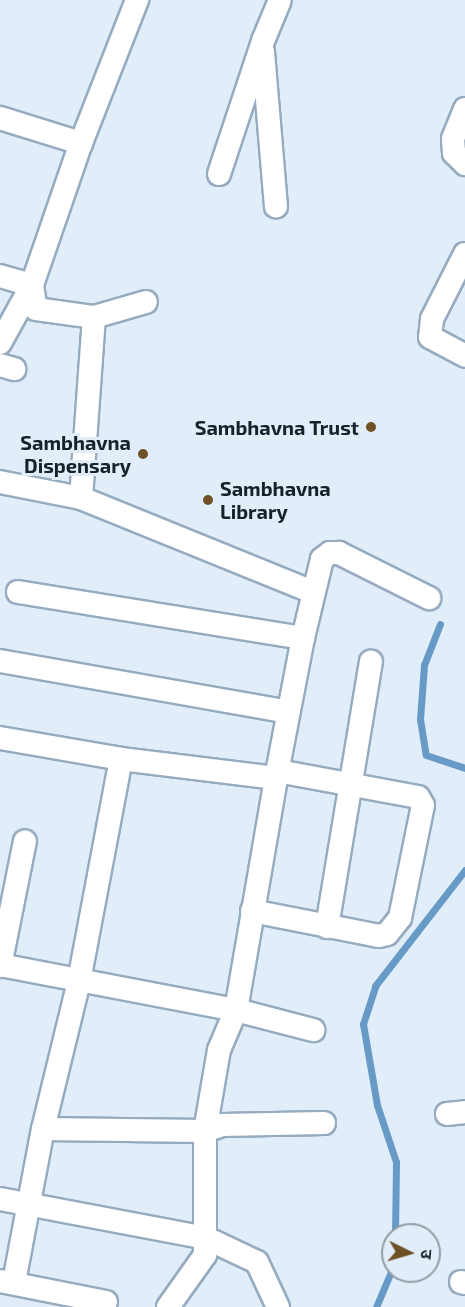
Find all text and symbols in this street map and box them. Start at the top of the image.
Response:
place label: Sambhavna Trust [194,415,359,439]
marker: Sambhavna Trust [364,420,378,434]
place label: Sambhavna Dispensary [20,430,131,477]
marker: Sambhavna Dispensary [136,447,150,461]
place label: Sambhavna Library [220,476,331,523]
marker: Sambhavna Library [201,493,215,507]
north arrow [381,1223,441,1283]
text: उ [418,1249,437,1260]

